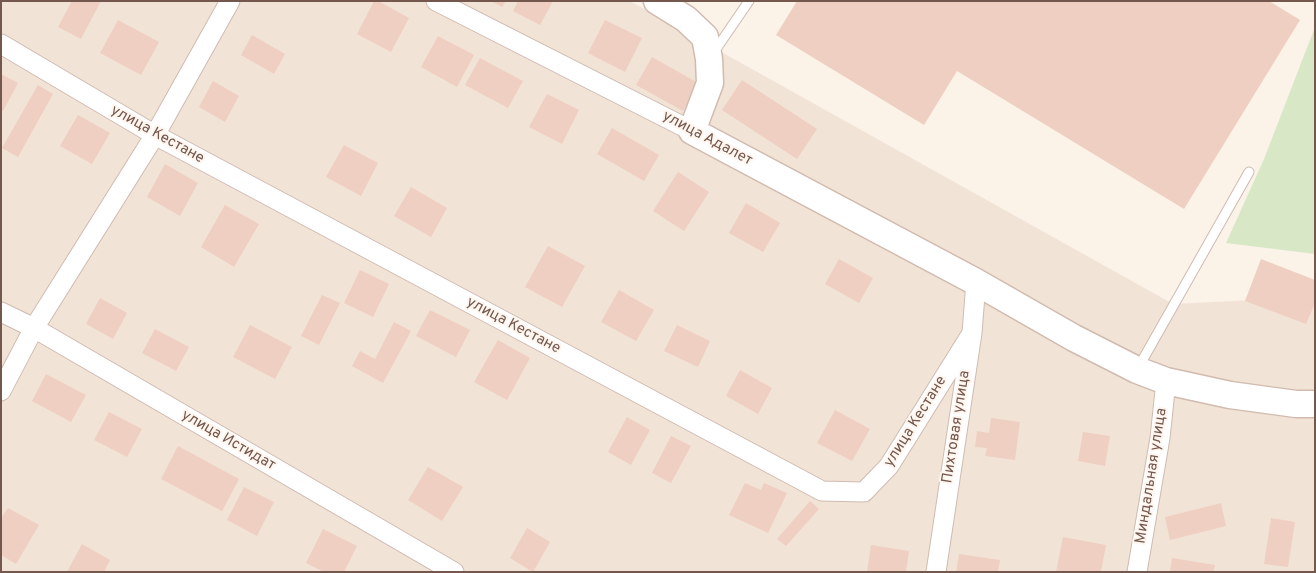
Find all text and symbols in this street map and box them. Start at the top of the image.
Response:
street label: улица Кестане [107,102,207,168]
street label: улица Адалет [659,108,755,170]
street label: улица Кестане [463,294,563,358]
street label: Пихтовая улица [939,369,975,485]
street label: улица Кестане [881,373,951,471]
street label: улица Истидат [178,407,278,475]
street label: Миндальная улица [1132,407,1172,545]

